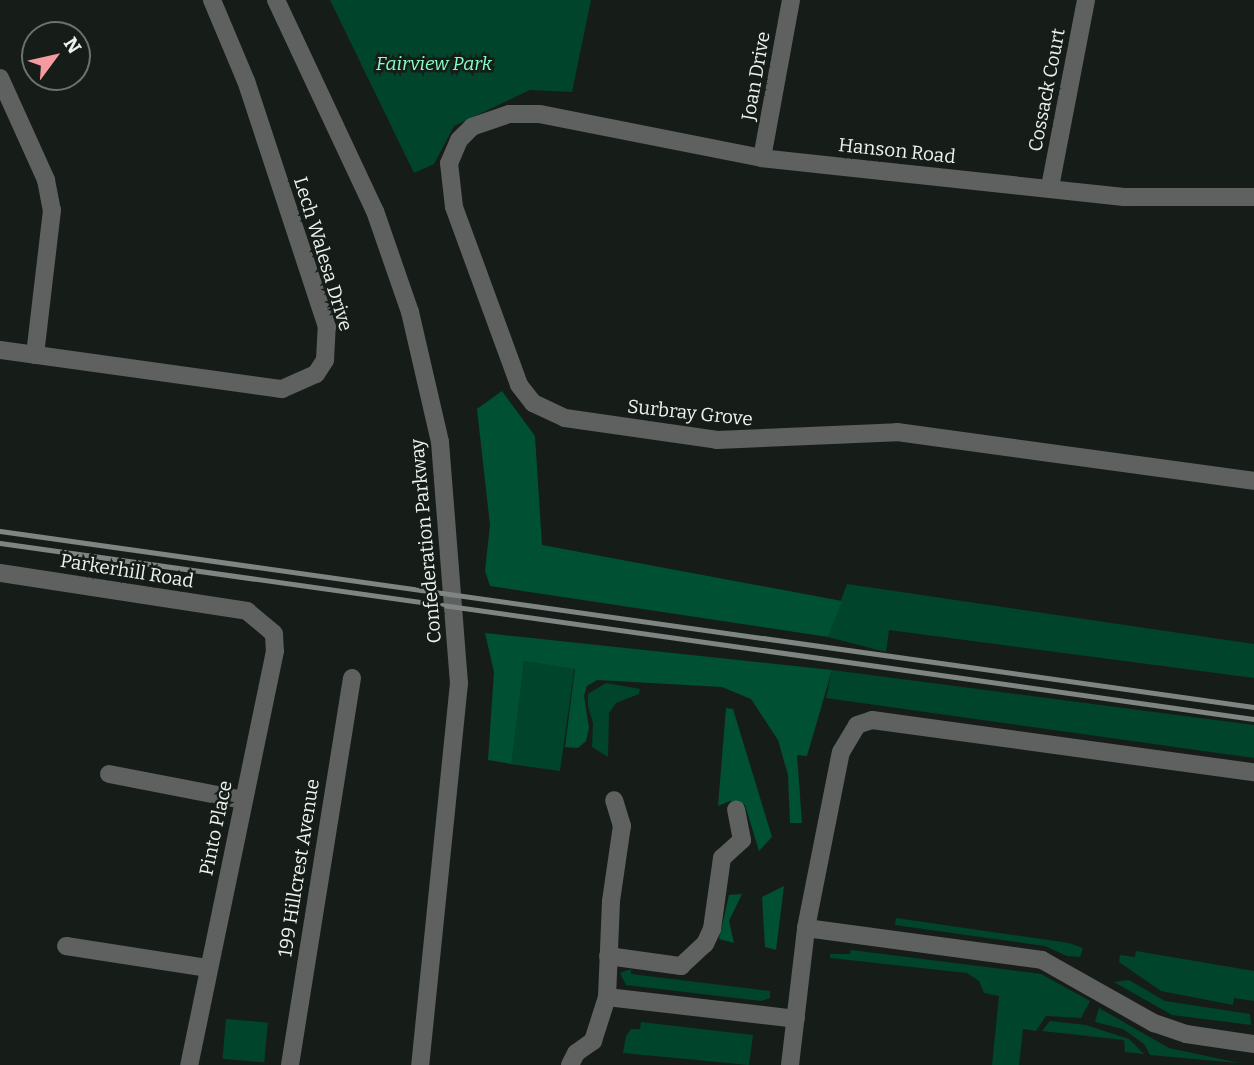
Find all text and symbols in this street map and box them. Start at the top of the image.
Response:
north arrow [21,21,91,91]
street label: Cossack Court [1024,27,1070,153]
street label: Joan Drive [737,30,775,122]
text: N [59,33,86,58]
park label: Fairview Park [376,53,492,75]
street label: Hanson Road [837,134,957,168]
street label: Lech Walesa Drive [289,174,357,334]
street label: Surbray Grove [626,395,754,431]
street label: Confederation Parkway [406,438,446,644]
street label: Parkerhill Road [59,549,195,593]
street label: 199 Hillcrest Avenue [274,777,324,959]
street label: Pinto Place [195,778,237,878]

